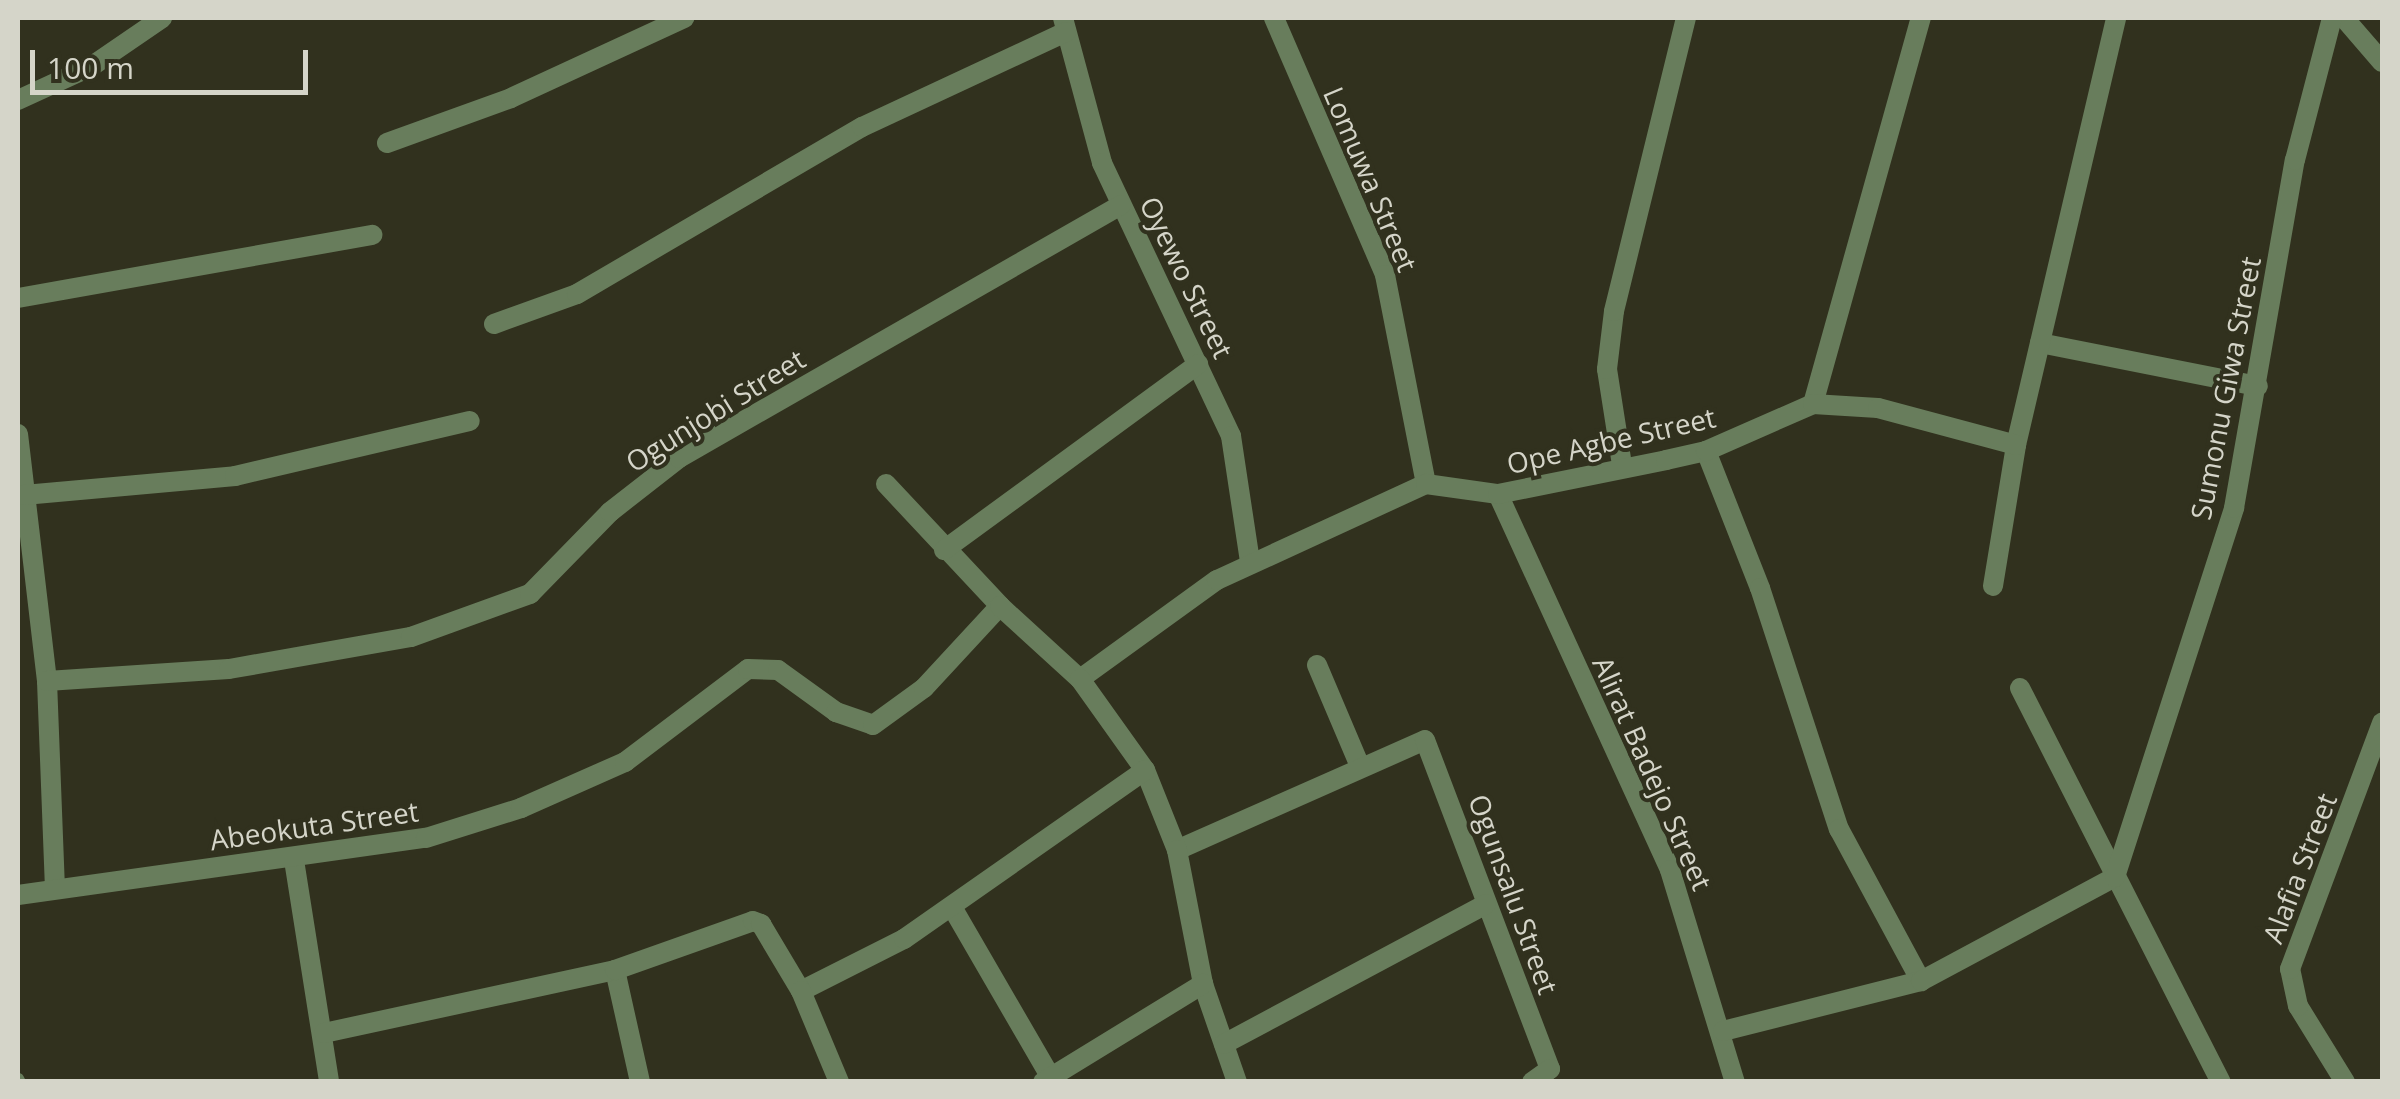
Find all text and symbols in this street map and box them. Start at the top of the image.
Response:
scale bar [35,30,312,92]
text: 100 m [47,47,134,88]
street label: Lomuwa Street [1317,82,1425,276]
street label: Oyewo Street [1133,191,1241,363]
street label: Sumonu Giwa Street [2183,254,2267,522]
street label: Ogunjobi Street [619,341,811,479]
street label: Ope Agbe Street [1503,400,1719,480]
street label: Alirat Badejo Street [1586,651,1720,895]
street label: Alafia Street [2255,788,2343,948]
street label: Ogunsalu Street [1462,790,1566,998]
street label: Abeokuta Street [208,794,420,856]

